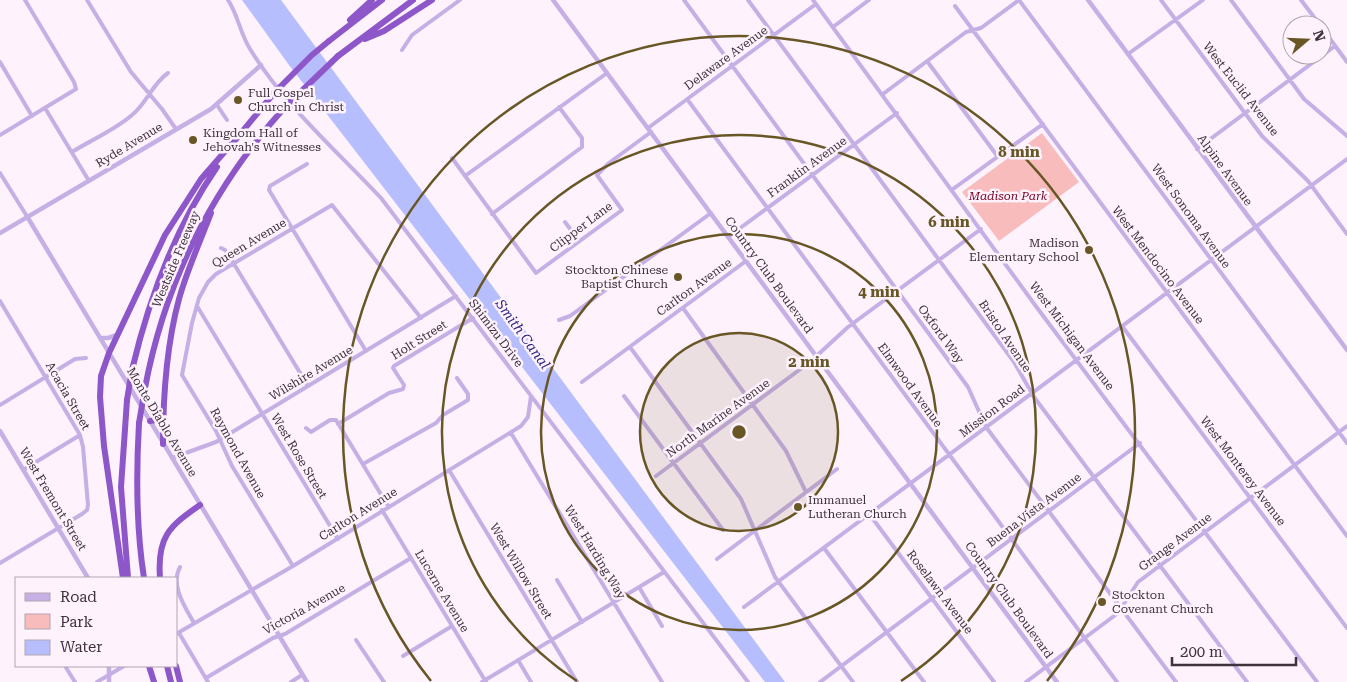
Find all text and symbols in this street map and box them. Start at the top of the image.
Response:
north arrow [1282,15,1332,65]
street label: Delaware Avenue [682,23,771,93]
text: N [1310,28,1329,44]
street label: West Euclid Avenue [1200,40,1282,139]
place label: Full Gospel Church in Christ [248,86,345,114]
marker: Full Gospel Church in Christ [232,94,244,106]
street label: Ryde Avenue [93,119,165,170]
place label: Kingdom Hall of Jehovah's Witnesses [203,126,321,154]
street label: Alpine Avenue [1195,132,1256,209]
street label: Franklin Avenue [765,133,850,200]
marker: Kingdom Hall of Jehovah's Witnesses [187,134,199,146]
text: 8 min [998,143,1040,161]
street label: West Sonoma Avenue [1149,161,1234,271]
park label: Madison Park [968,189,1048,203]
street label: Clipper Lane [547,199,615,255]
street label: West Mendocino Avenue [1109,203,1207,327]
street label: Westside Freeway [149,208,203,309]
text: 6 min [928,213,970,231]
street label: Country Club Boulevard [722,214,816,336]
street label: Queen Avenue [209,215,289,271]
place label: Madison Elementary School [969,236,1079,264]
marker: Madison Elementary School [1083,244,1095,256]
street label: Carlton Avenue [654,255,735,319]
place label: Stockton Chinese Baptist Church [565,263,668,291]
marker: Stockton Chinese Baptist Church [672,271,684,283]
street label: West Michigan Avenue [1027,279,1118,393]
text: 4 min [858,283,900,301]
water label: Smith Canal [492,295,554,372]
street label: Shimizu Drive [466,296,526,370]
street label: Bristol Avenue [976,297,1035,375]
street label: Oxford Way [915,302,967,367]
street label: Holt Street [389,317,450,363]
street label: Elmwood Avenue [875,340,945,430]
street label: Wilshire Avenue [267,342,355,403]
text: 2 min [788,353,830,371]
street label: Acacia Street [43,360,93,433]
street label: Monte Diablo Avenue [124,365,200,479]
street label: North Marine Avenue [664,376,773,460]
street label: Mission Road [957,382,1028,440]
street label: Raymond Avenue [207,405,269,501]
street label: West Rose Street [268,411,330,501]
street label: West Monterey Avenue [1197,414,1289,529]
centre of rings [730,423,748,441]
street label: West Fremont Street [17,445,90,554]
street label: Buena Vista Avenue [984,470,1084,550]
street label: Carlton Avenue [316,484,400,544]
place label: Immanuel Lutheran Church [808,493,907,521]
marker: Immanuel Lutheran Church [792,501,804,513]
street label: West Harding Way [562,503,629,602]
street label: Grange Avenue [1136,510,1215,574]
street label: West Willow Street [487,521,555,622]
street label: Country Club Boulevard [962,539,1056,661]
street label: Lucerne Avenue [412,547,472,635]
street label: Roselawn Avenue [904,547,976,637]
legend [15,577,178,667]
street label: Victoria Avenue [260,580,348,637]
text: Road [60,588,97,606]
place label: Stockton Covenant Church [1112,588,1214,616]
marker: Stockton Covenant Church [1096,596,1108,608]
text: Park [60,613,94,631]
scale bar [1172,634,1296,666]
text: Water [60,638,102,656]
text: 200 m [1180,643,1223,661]

